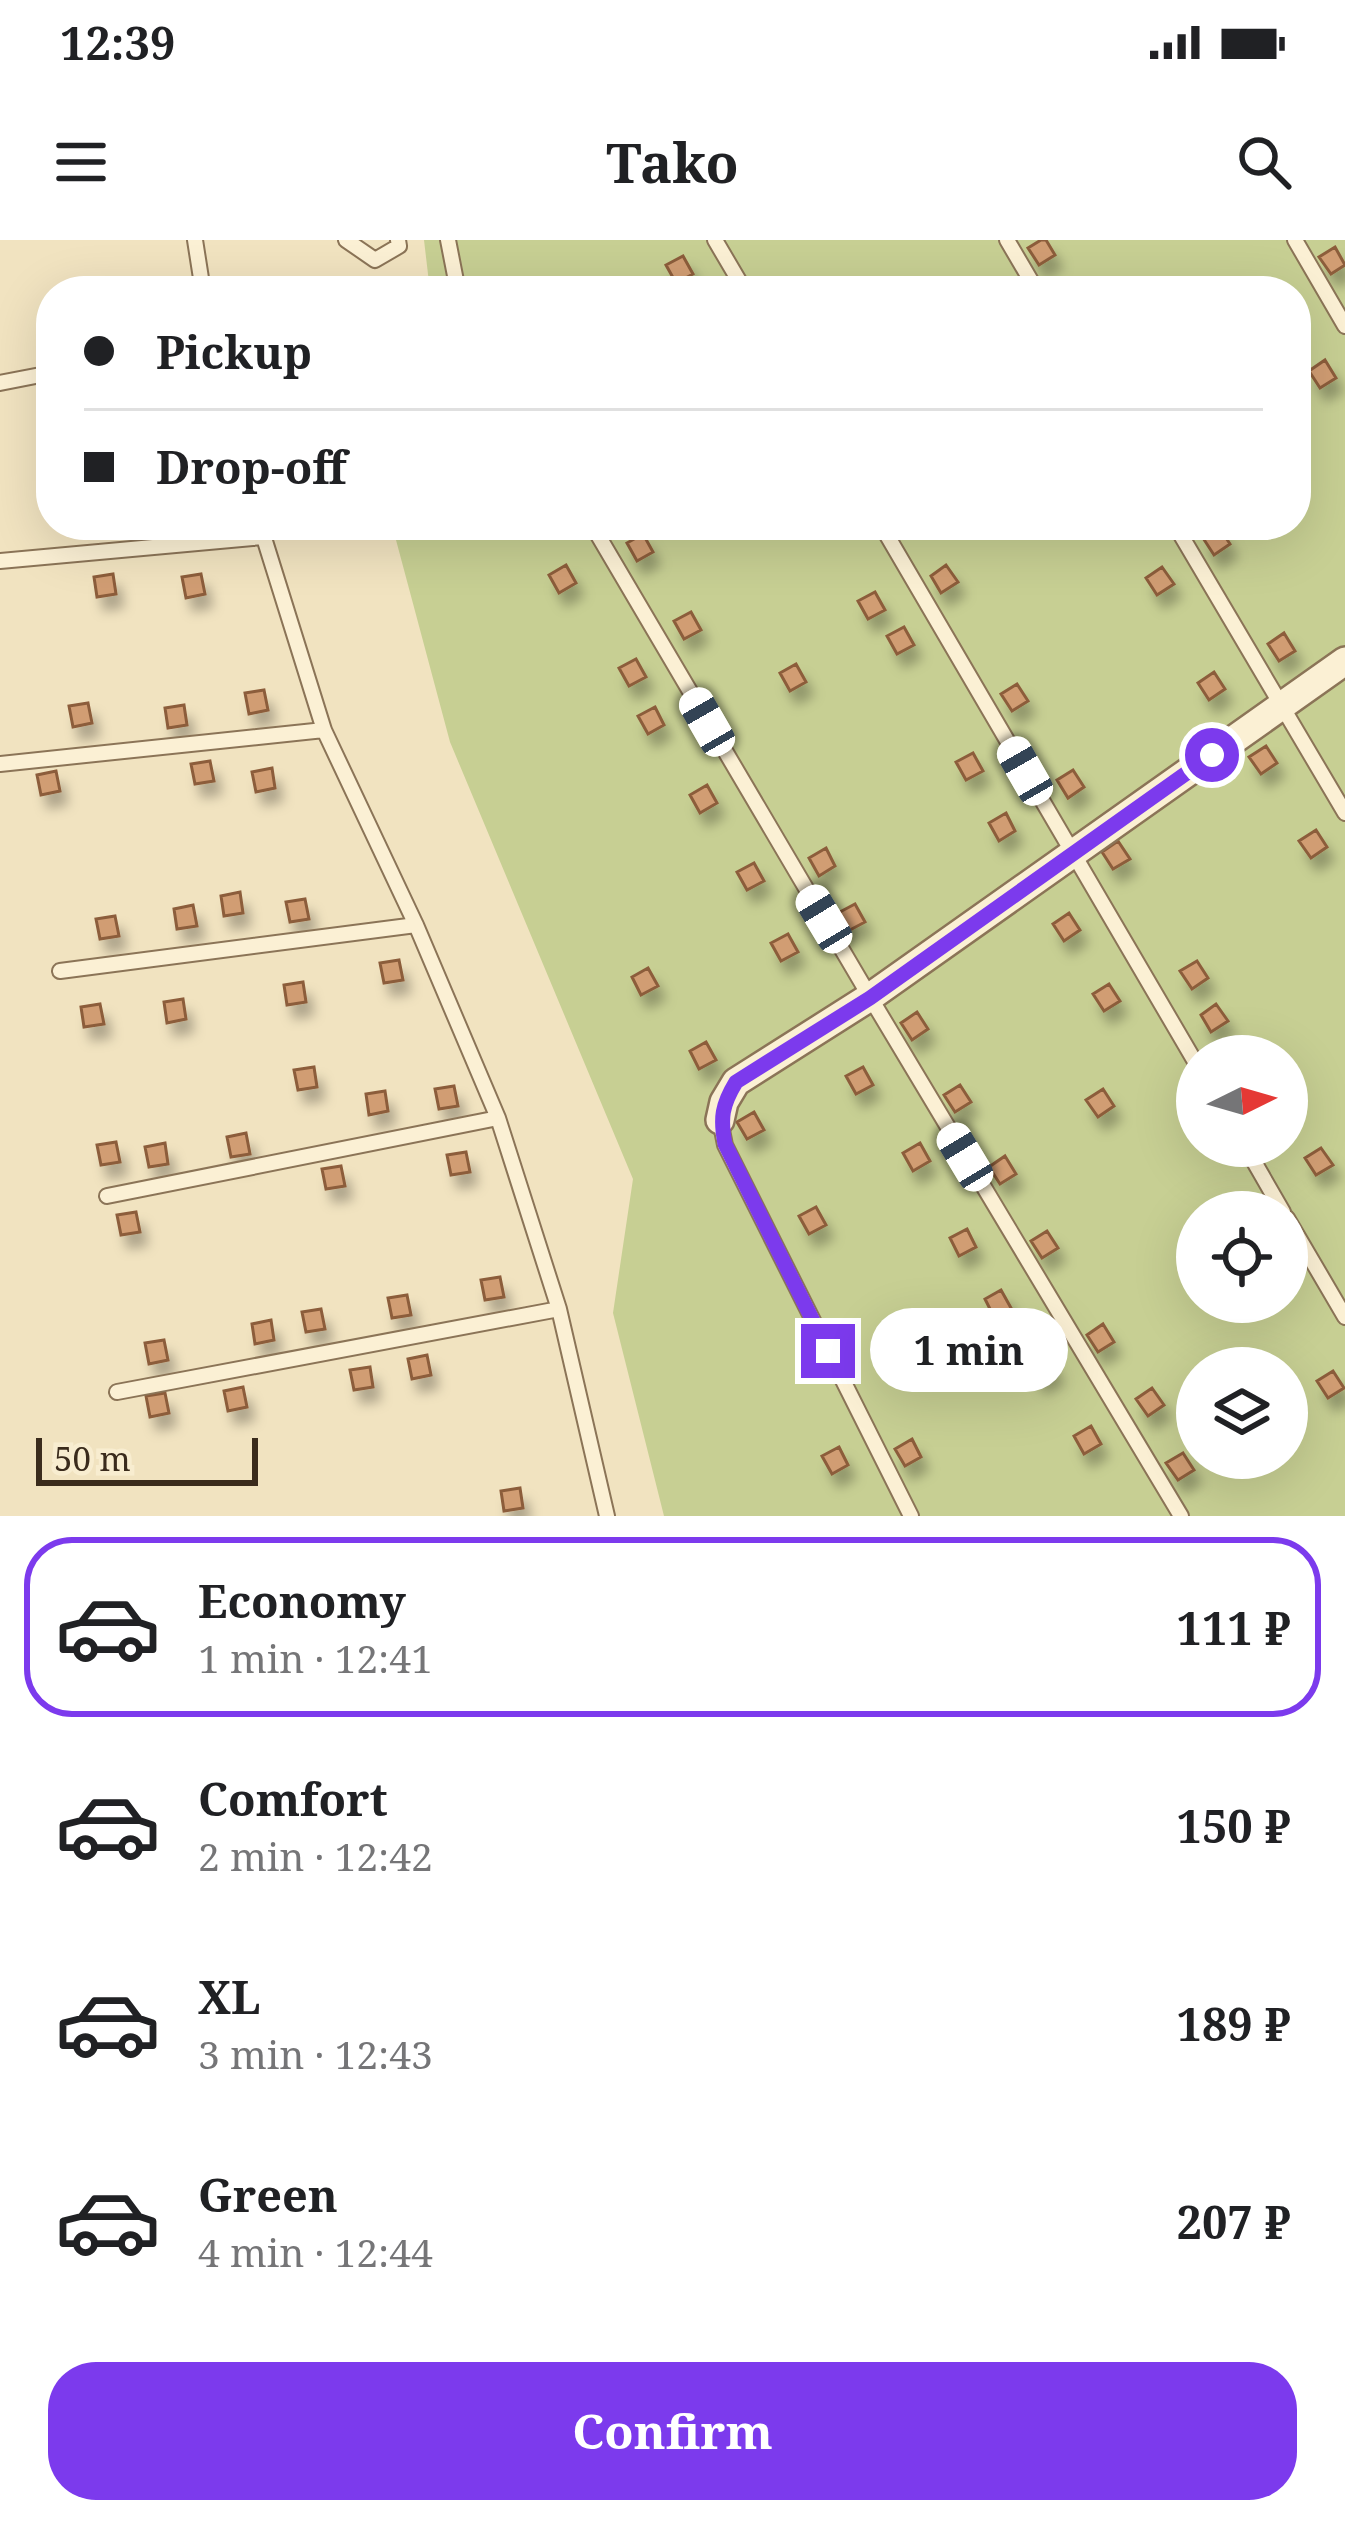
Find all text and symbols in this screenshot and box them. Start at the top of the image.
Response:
text: 12:39 [60,12,175,73]
text: Tako [606,125,739,199]
icon: menu [48,129,114,195]
icon: search [1231,129,1297,195]
text: Pickup [156,321,312,382]
text: Drop-off [156,436,347,497]
car [673,682,741,762]
route start [1185,728,1239,782]
car [991,731,1059,811]
car [790,879,858,959]
north arrow [1176,1035,1308,1167]
map controls [1176,1035,1308,1479]
car [931,1117,999,1197]
button: locate [1176,1191,1308,1323]
callout: 1 min [870,1309,1068,1393]
text: 1 min [914,1323,1024,1376]
route end [801,1324,855,1378]
button: layers [1176,1347,1308,1479]
scale bar [36,1432,258,1485]
text: 50 m [54,1436,131,1481]
text: Economy [198,1570,406,1631]
icon: car [54,1573,162,1681]
text: 111 ₽ [1176,1597,1291,1658]
text: 1 min · 12:41 [198,1631,433,1684]
text: Comfort [198,1768,388,1829]
icon: car [54,1771,162,1879]
text: 150 ₽ [1176,1795,1291,1856]
text: 2 min · 12:42 [198,1829,433,1882]
text: XL [198,1966,260,2027]
icon: car [54,1969,162,2077]
text: 189 ₽ [1176,1993,1291,2054]
text: 3 min · 12:43 [198,2027,433,2080]
text: Green [198,2164,338,2225]
icon: car [54,2167,162,2275]
text: 207 ₽ [1176,2191,1291,2252]
text: 4 min · 12:44 [198,2225,433,2278]
button: Confirm [48,2362,1297,2500]

